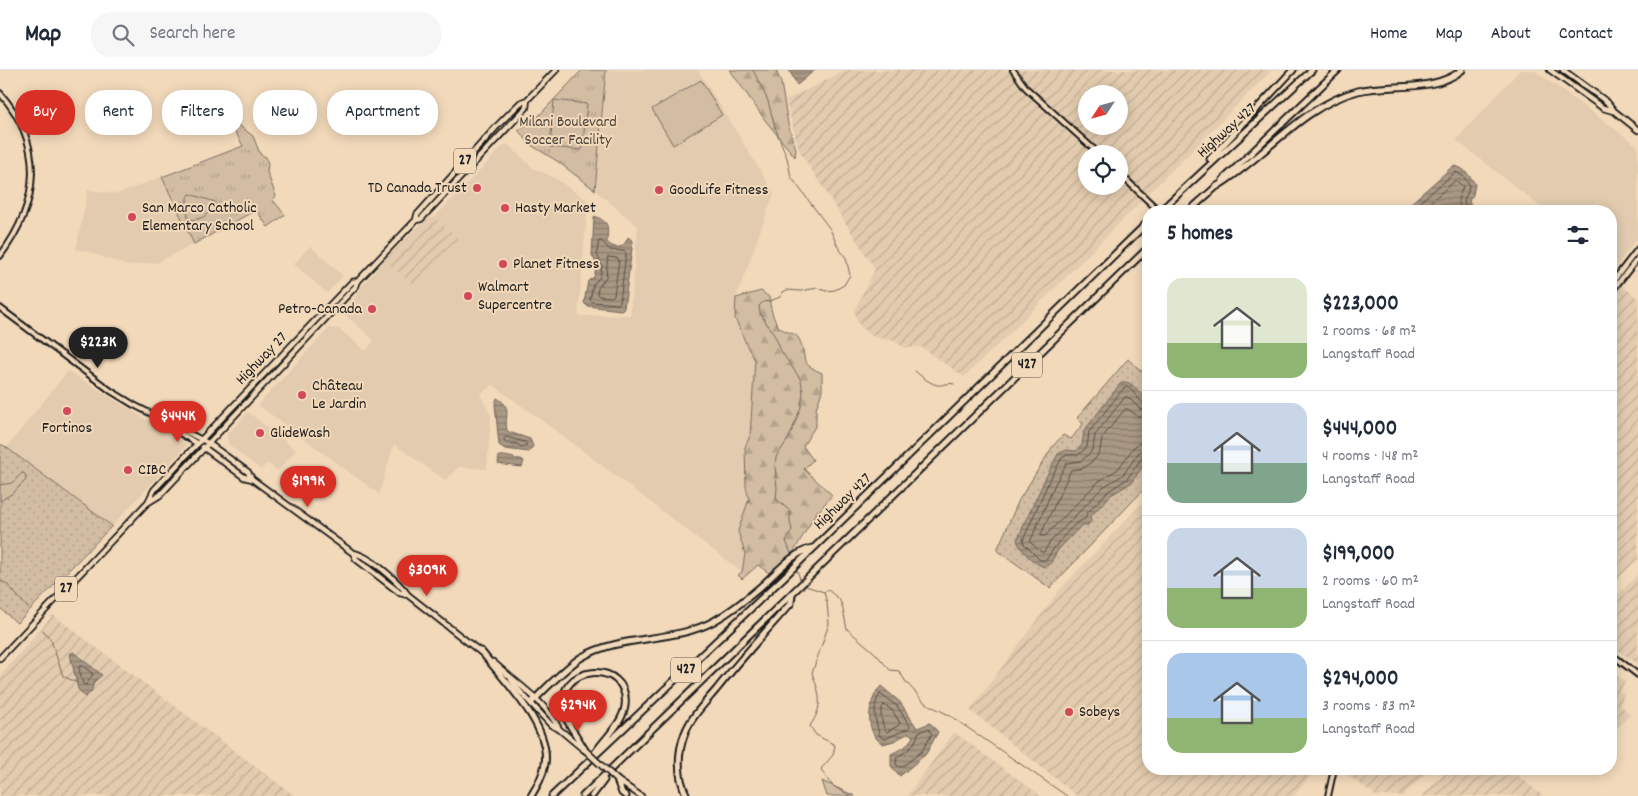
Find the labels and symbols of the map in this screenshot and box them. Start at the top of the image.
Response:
north arrow [1078,85,1128,135]
street label: Highway 427 [1192,98,1262,164]
park label: Milani Boulevard Soccer Facility [519,111,617,152]
road number: 27 [454,148,476,174]
place label: TD Canada Trust [368,177,467,200]
place label: GoodLife Fitness [669,179,769,202]
marker: TD Canada Trust [471,182,483,194]
marker: GoodLife Fitness [653,184,665,196]
place label: San Marco Catholic Elementary School [142,197,257,238]
place label: Hasty Market [515,197,596,220]
marker: Hasty Market [499,202,511,214]
marker: San Marco Catholic Elementary School [126,211,138,223]
place label: Planet Fitness [513,253,600,276]
marker: Planet Fitness [497,258,509,270]
place label: Walmart Supercentre [478,276,552,317]
marker: Walmart Supercentre [462,290,474,302]
place label: Petro-Canada [278,298,362,321]
marker: Petro-Canada [366,303,378,315]
pin: $223K [63,326,133,369]
street label: Highway 27 [231,327,293,391]
road number: 427 [1012,352,1042,378]
place label: Château Le Jardin [312,375,366,416]
marker: Château Le Jardin [296,389,308,401]
pin: $444K [143,400,213,443]
marker: Fortinos [61,405,73,417]
place label: Fortinos [42,417,92,440]
place label: GlideWash [270,422,330,445]
marker: GlideWash [254,427,266,439]
place label: CIBC [138,459,166,482]
marker: CIBC [122,464,134,476]
pin: $199K [273,466,343,508]
street label: Highway 427 [809,468,877,536]
pin: $309K [392,554,462,597]
road number: 27 [55,576,77,602]
road number: 427 [671,658,701,682]
pin: $294K [543,690,613,732]
place label: Sobeys [1079,701,1121,724]
marker: Sobeys [1063,706,1075,718]

